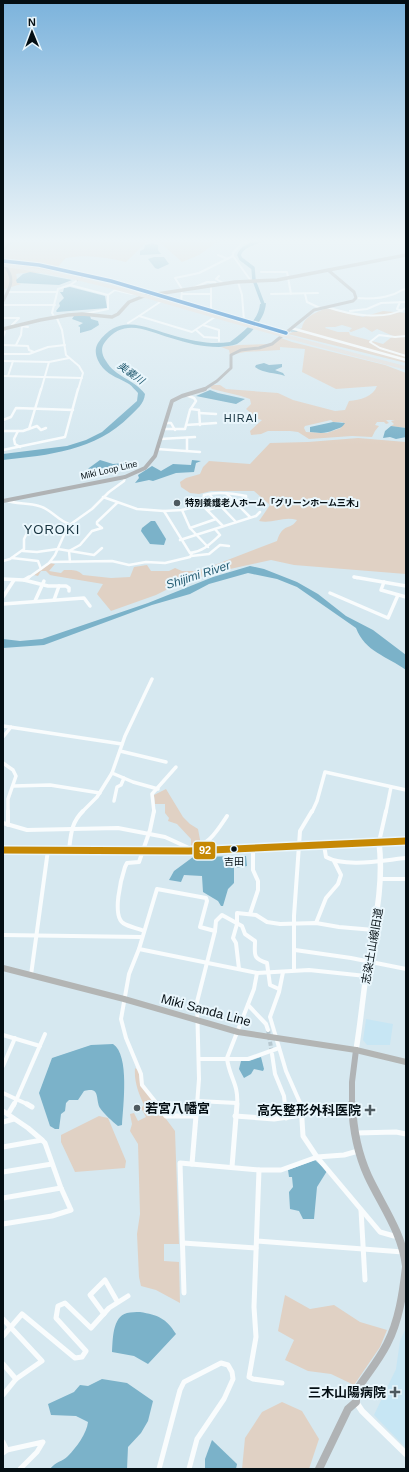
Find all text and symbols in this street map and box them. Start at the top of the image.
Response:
north arrow [12,12,52,52]
text: N [28,16,36,28]
water label: 美嚢川 [116,360,147,387]
district label: HIRAI [224,412,258,424]
street label: Miki Loop Line [80,459,138,481]
marker: 特別養護老人ホーム「グリーンホーム三木」 [172,498,182,508]
place label: 特別養護老人ホーム「グリーンホーム三木」 [185,498,364,508]
district label: YOROKI [24,522,80,537]
water label: Shijimi River [164,558,233,592]
line badge: 92 [193,841,216,860]
text: 92 [199,844,211,856]
marker: 吉田 [229,844,239,854]
place label: 吉田 [224,856,244,867]
street label: 志染土山線旧道 [359,907,385,985]
street label: Miki Sanda Line [159,991,253,1029]
place label: 若宮八幡宮 [145,1101,210,1116]
marker: 若宮八幡宮 [132,1103,142,1113]
place label: 高矢整形外科医院 [257,1103,361,1118]
marker: 高矢整形外科医院 [364,1104,376,1116]
place label: 三木山陽病院 [308,1385,386,1400]
marker: 三木山陽病院 [389,1386,401,1398]

